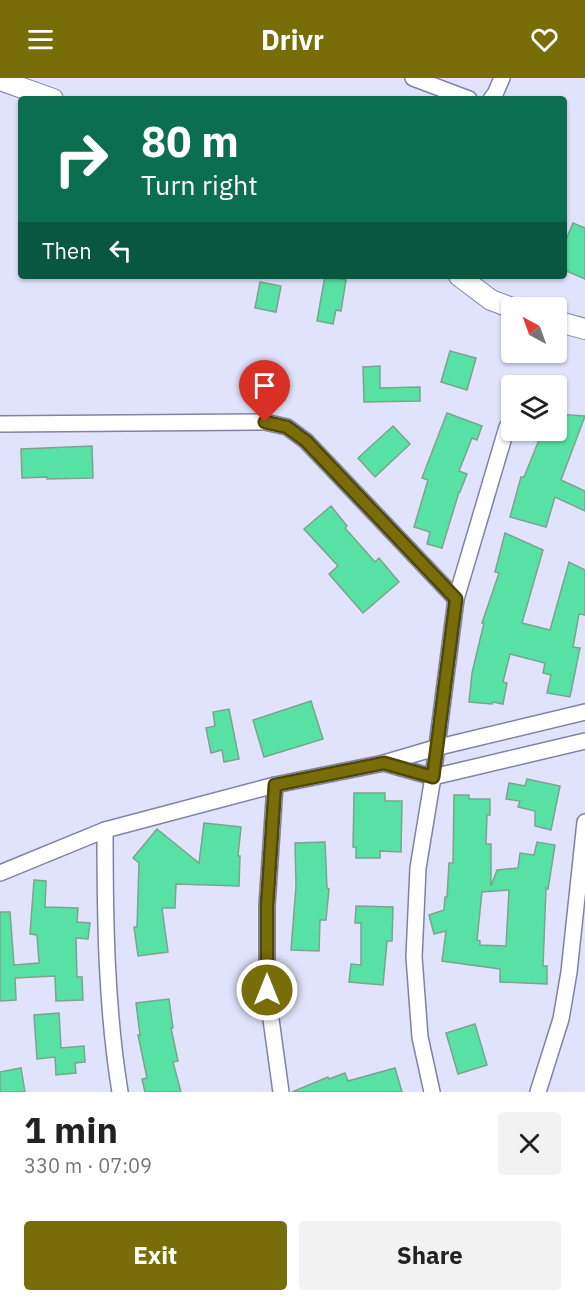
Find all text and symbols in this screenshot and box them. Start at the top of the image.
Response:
text: Drivr [261,22,324,57]
icon: menu [24,23,57,56]
icon: heart [528,23,561,56]
text: 80 m [141,114,239,169]
icon: right [42,120,120,198]
text: Turn right [141,167,258,202]
icon: left [104,234,137,267]
text: Then [42,236,92,265]
north arrow [501,297,567,363]
map controls [501,297,567,441]
pin [239,360,290,422]
icon: arrive [248,369,281,402]
button: layers [501,375,567,441]
position arrow [235,958,299,1022]
text: 1 min [24,1106,118,1153]
button: close [498,1112,561,1175]
text: 330 m · 07:09 [24,1152,152,1179]
button: Exit [24,1221,287,1290]
button: Share [299,1221,561,1290]

